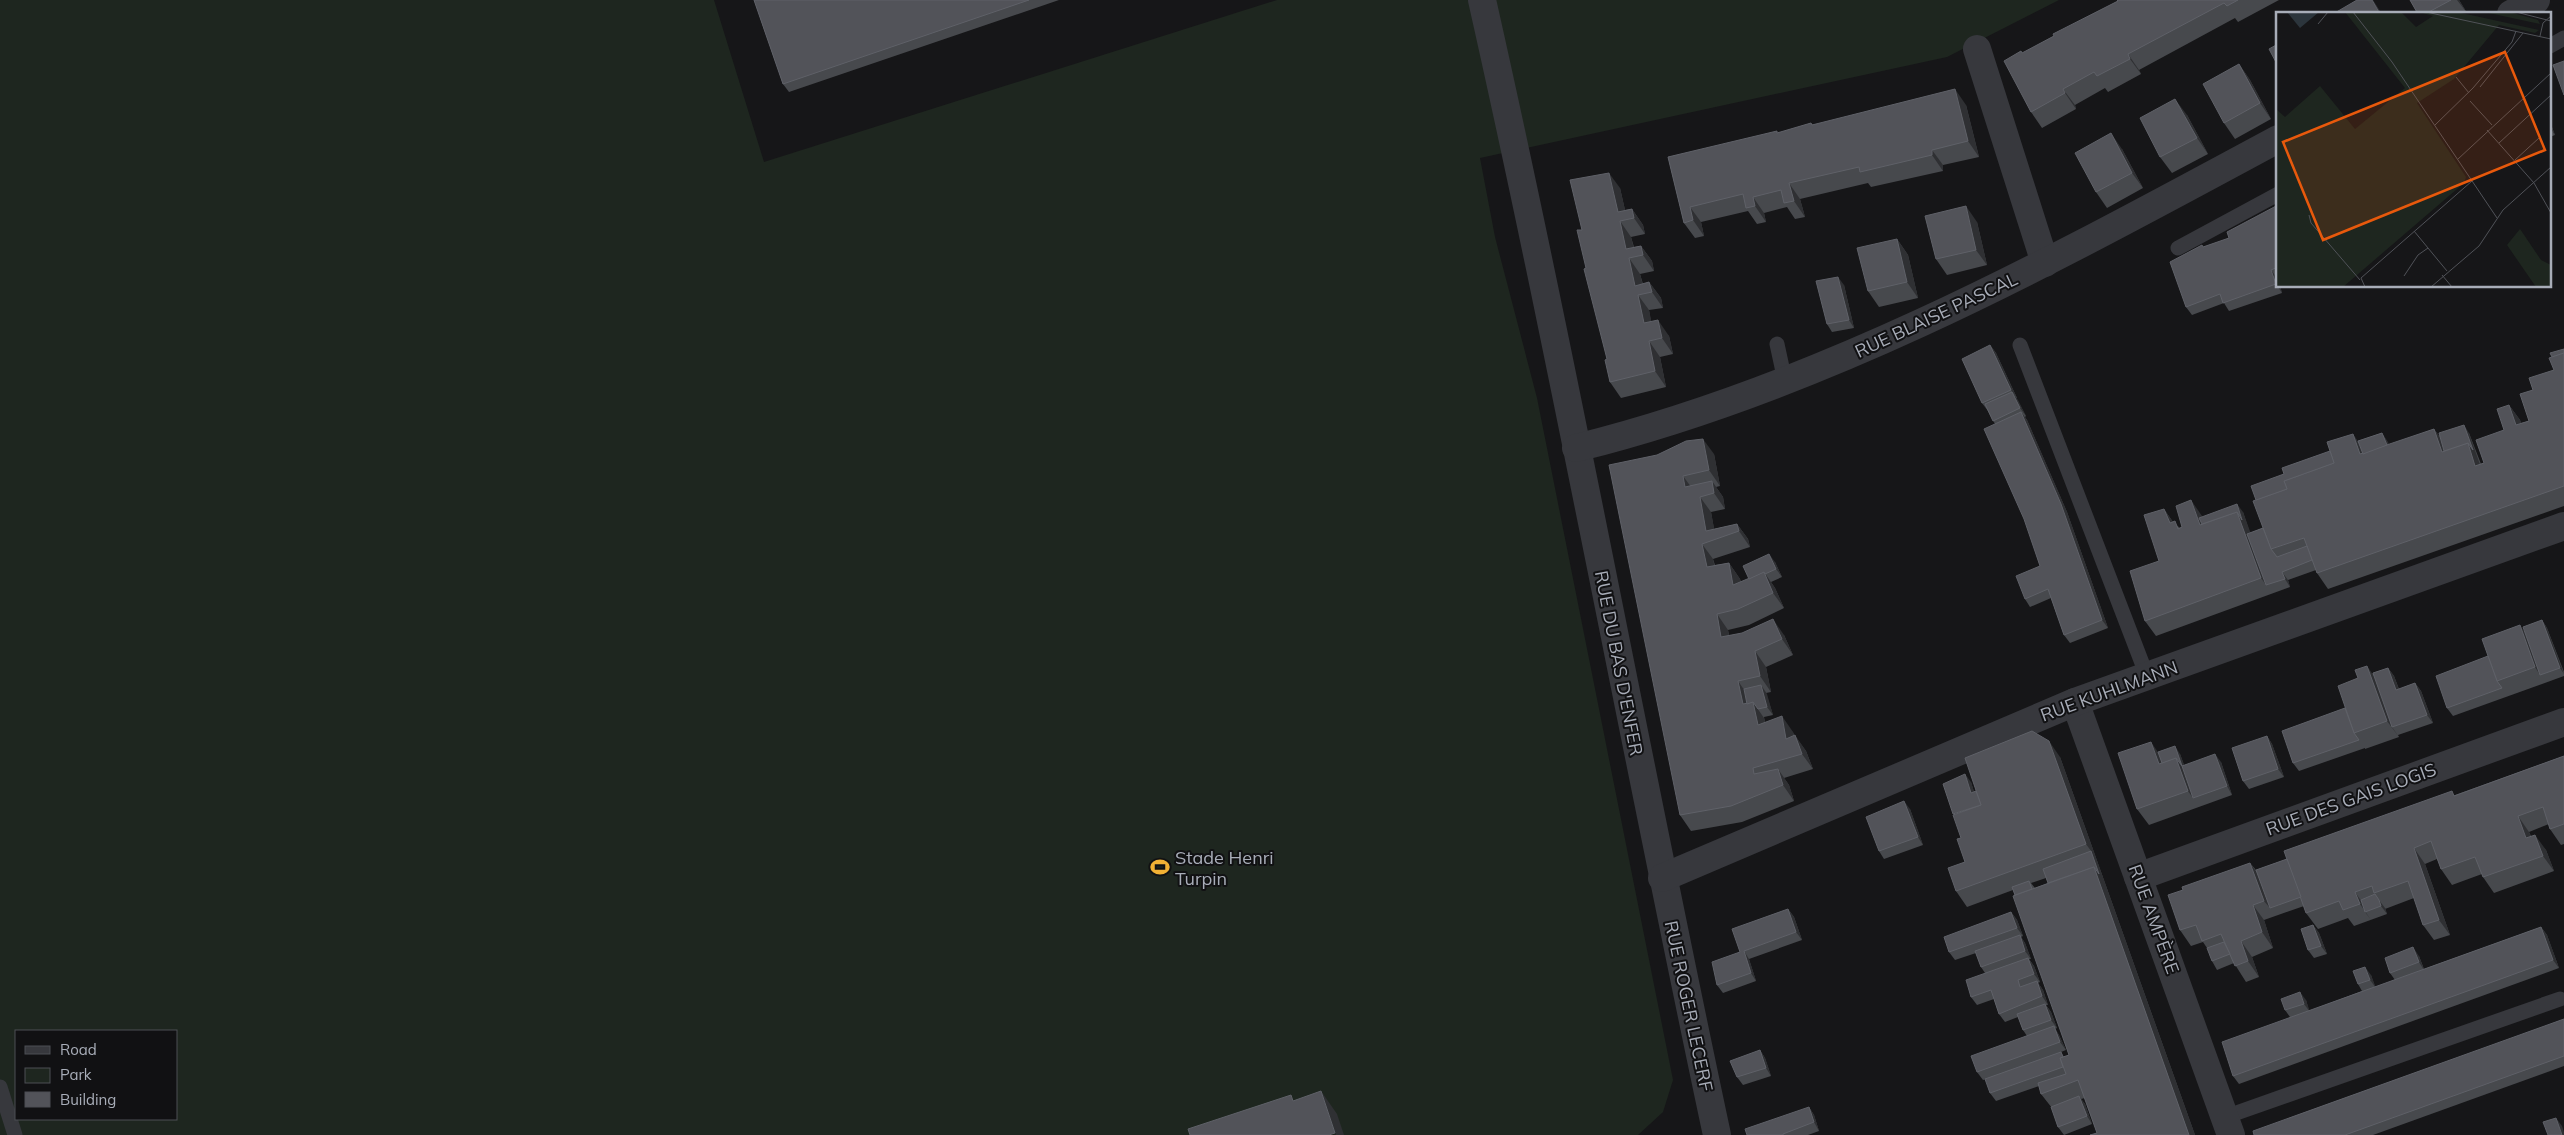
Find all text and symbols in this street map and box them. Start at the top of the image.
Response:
inset map [2276,12,2552,288]
street label: RUE BLAISE PASCAL [1851,267,2021,363]
street label: RUE DU BAS D'ENFER [1590,569,1648,757]
street label: RUE KUHLMANN [2037,655,2181,727]
street label: RUE DES GAIS LOGIS [2263,757,2439,841]
place label: Stade Henri Turpin [1175,846,1274,890]
sports icon: Stade Henri Turpin [1149,856,1171,878]
street label: RUE AMPÈRE [2124,861,2184,977]
street label: RUE ROGER LECERF [1660,919,1718,1093]
legend [15,1030,178,1120]
text: Road [60,1040,97,1059]
text: Park [60,1065,92,1084]
text: Building [60,1090,116,1109]

